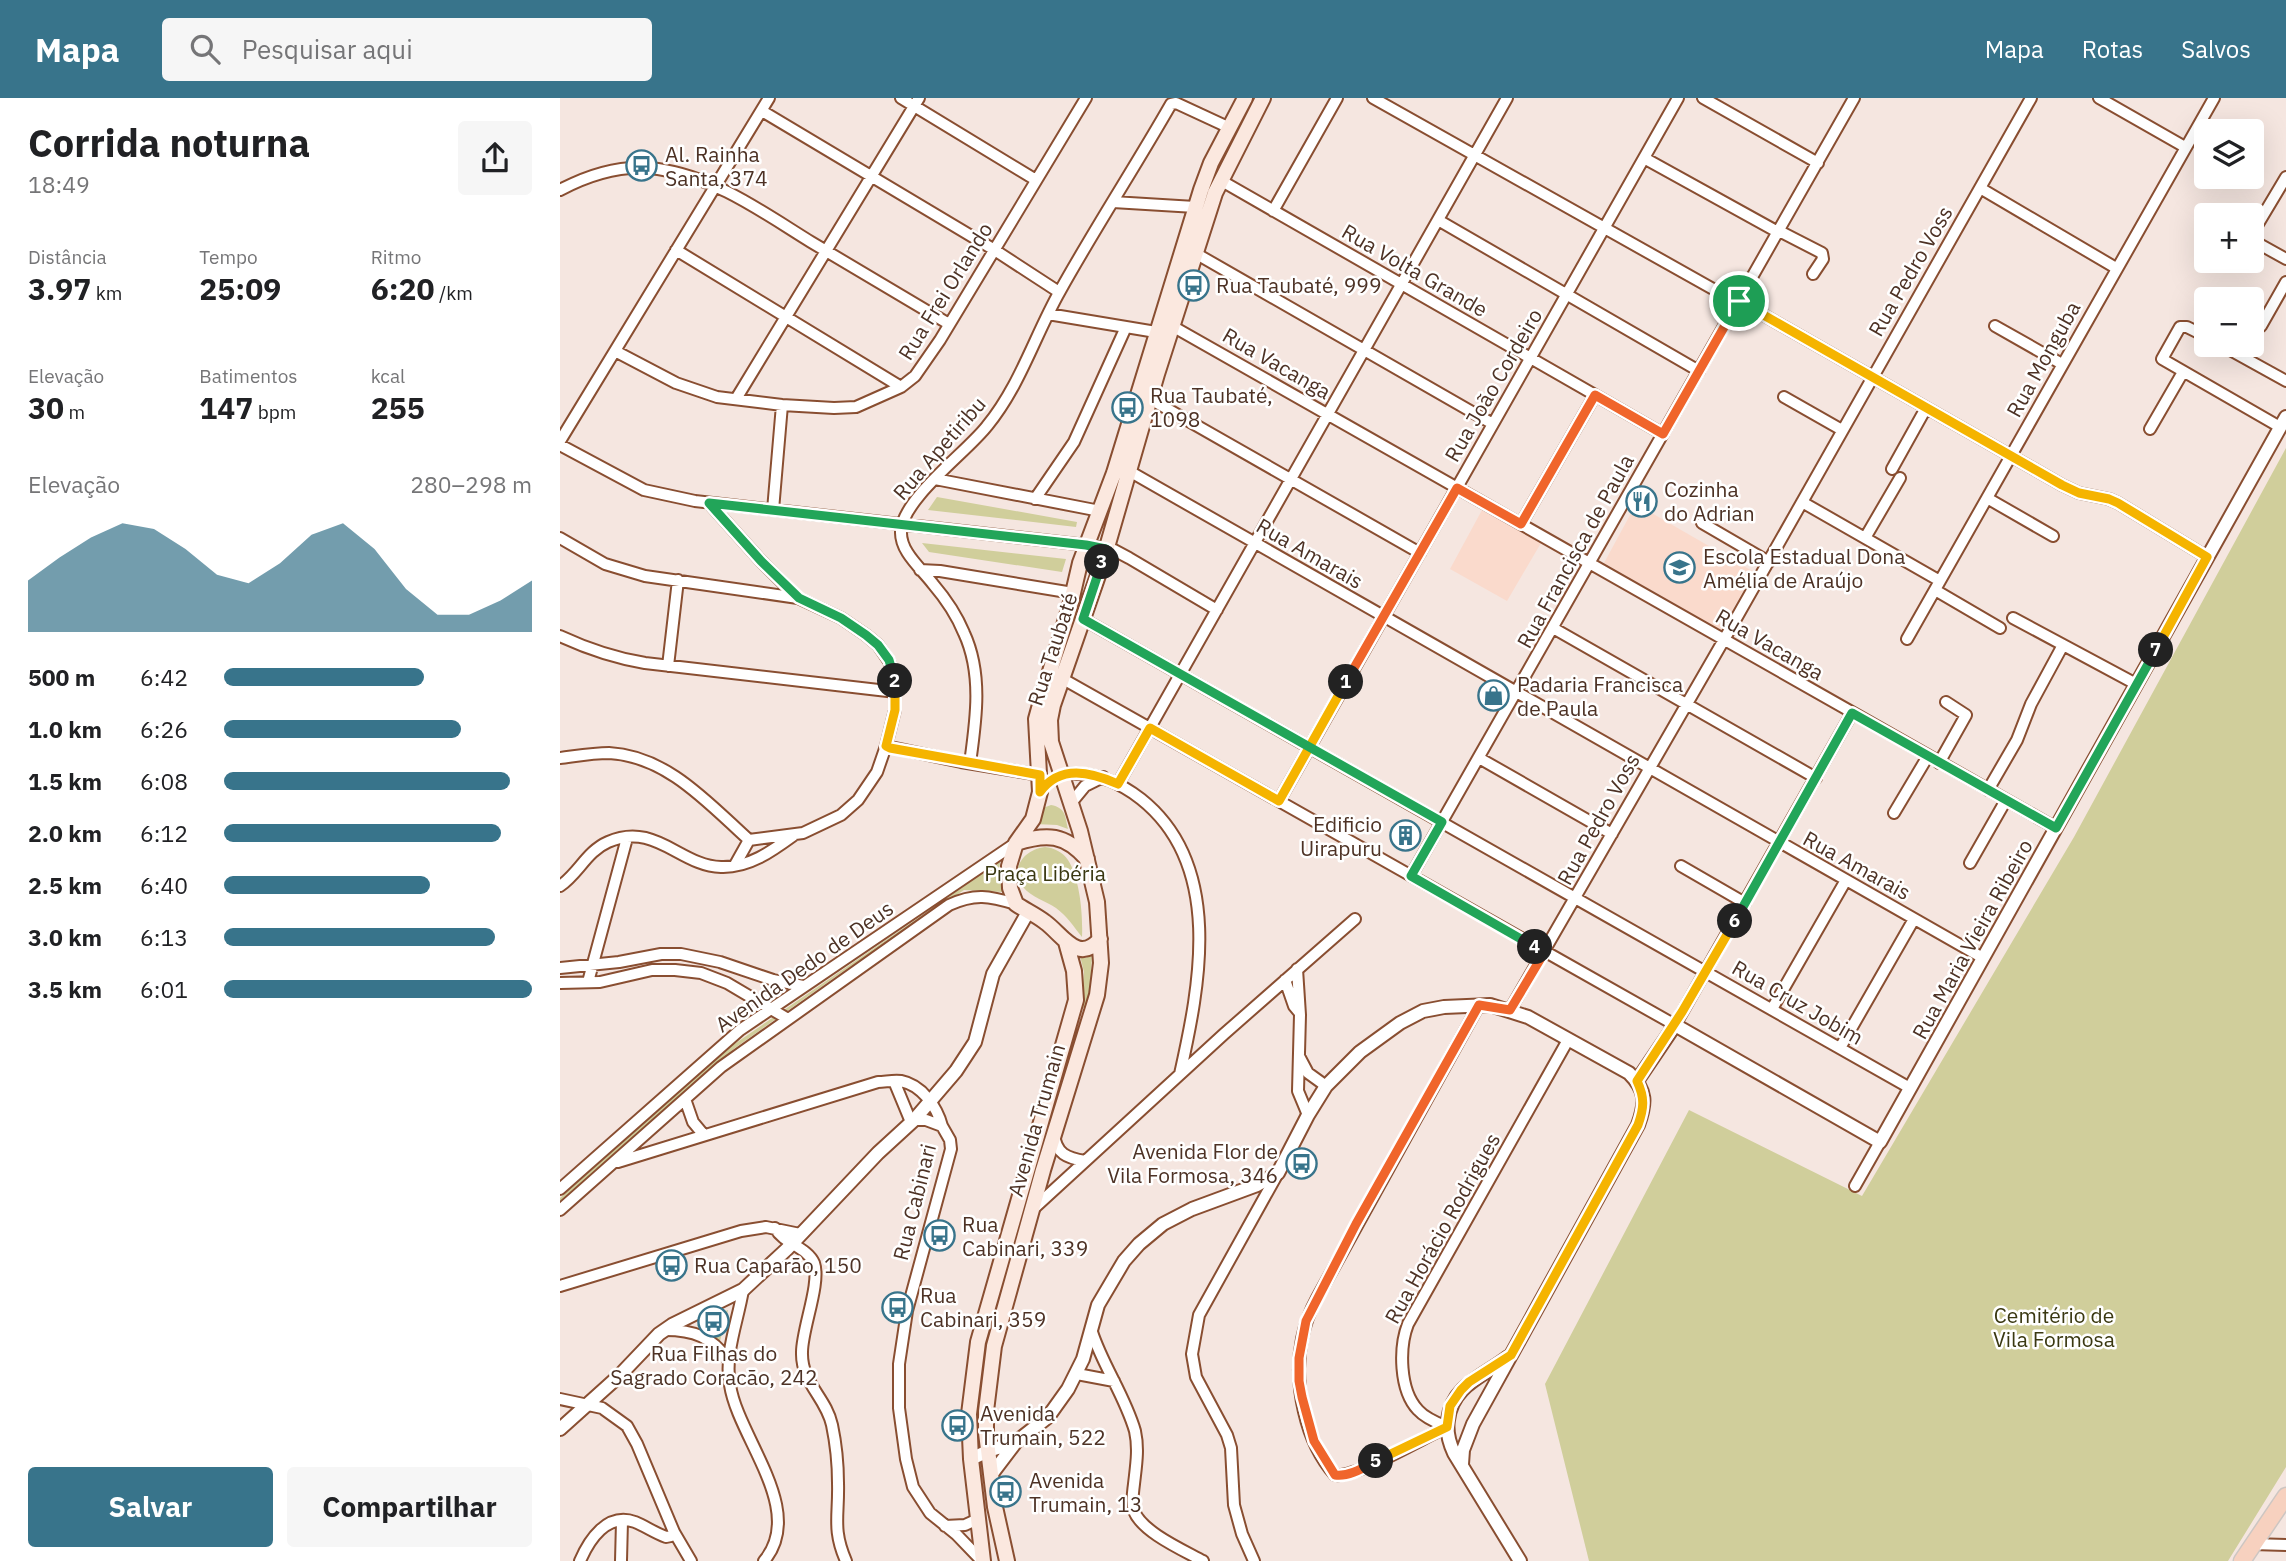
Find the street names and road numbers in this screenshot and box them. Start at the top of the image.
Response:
street label: Rua Pedro Voss [1861,201,1959,341]
street label: Rua Frei Orlando [891,217,999,365]
street label: Rua Volta Grande [1337,217,1493,323]
street label: Rua Monguba [2000,296,2086,422]
street label: Rua João Cordeiro [1438,303,1548,467]
street label: Rua Vacanga [1218,321,1336,405]
street label: Rua Apetiribu [886,390,992,506]
street label: Rua Francisca de Paula [1510,449,1640,653]
street label: Rua Amarais [1252,511,1368,595]
street label: Rua Taubaté [1021,589,1083,709]
street label: Rua Vacanga [1711,602,1829,686]
street label: Rua Pedro Voss [1550,748,1646,890]
street label: Rua Amarais [1798,824,1916,906]
street label: Rua Maria Vieira Ribeiro [1905,834,2039,1044]
street label: Avenida Dedo de Deus [709,894,899,1038]
street label: Rua Cruz Jobim [1727,953,1869,1051]
street label: Avenida Trumain [1001,1040,1071,1200]
street label: Rua Horácio Rodrigues [1378,1128,1506,1328]
street label: Rua Cabinari [886,1141,942,1263]

